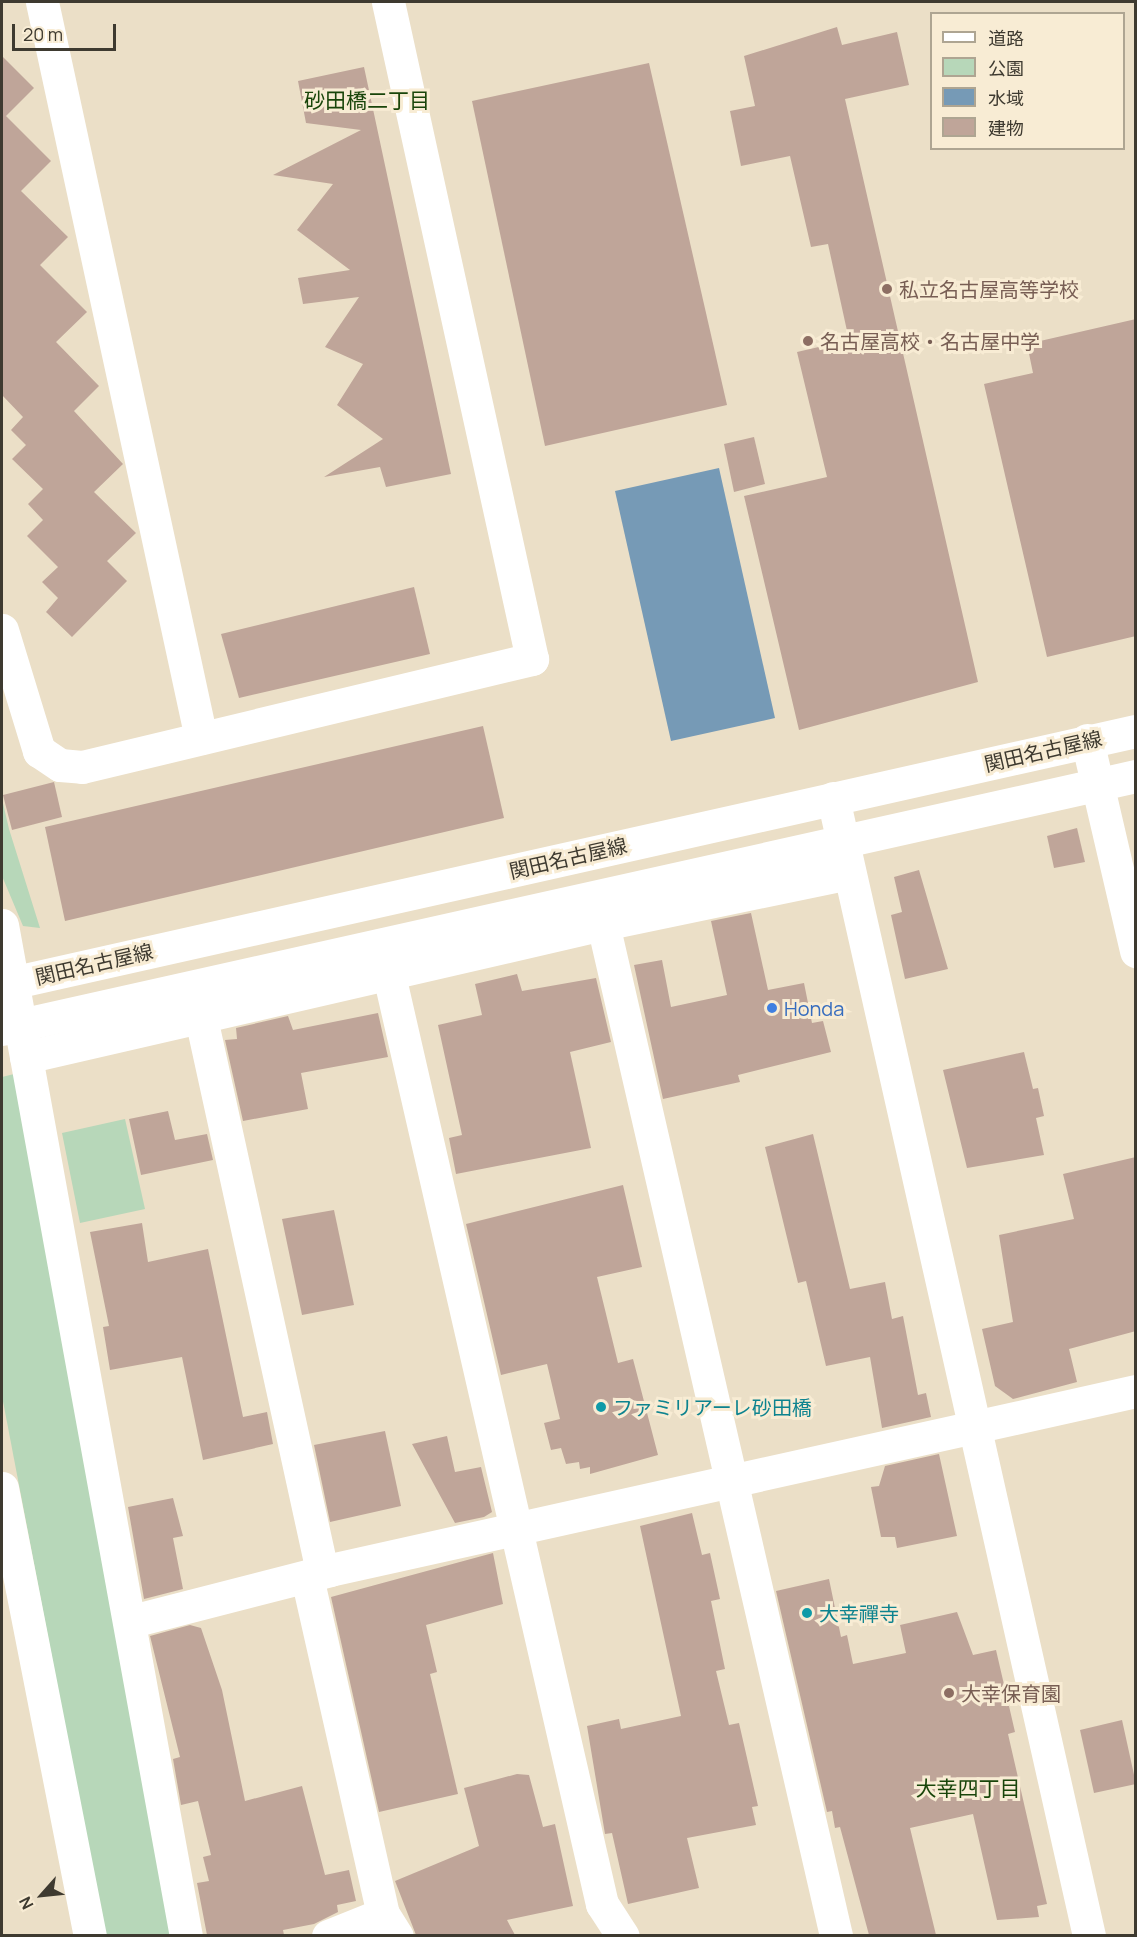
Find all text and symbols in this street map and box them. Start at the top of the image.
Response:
scale bar [15,12,118,50]
legend [930,12,1125,150]
text: 20 m [23,22,63,46]
text: 道路 [988,26,1024,50]
text: 公園 [988,56,1024,80]
text: 水域 [988,86,1024,110]
district label: 砂田橋二丁目 [304,87,430,113]
text: 建物 [988,116,1024,140]
place label: 私立名古屋高等学校 [899,277,1079,301]
marker: 私立名古屋高等学校 [880,282,894,296]
place label: 名古屋高校・名古屋中学 [820,329,1040,353]
marker: 名古屋高校・名古屋中学 [801,334,815,348]
street label: 関田名古屋線 [982,726,1104,776]
street label: 関田名古屋線 [507,833,629,883]
street label: 関田名古屋線 [33,939,155,989]
place label: Honda [784,996,844,1020]
marker: Honda [765,1001,779,1015]
place label: ファミリアーレ砂田橋 [613,1395,812,1419]
marker: ファミリアーレ砂田橋 [594,1400,608,1414]
place label: 大幸禪寺 [819,1601,899,1625]
marker: 大幸禪寺 [800,1606,814,1620]
place label: 大幸保育園 [961,1681,1061,1705]
marker: 大幸保育園 [942,1686,956,1700]
district label: 大幸四丁目 [916,1775,1020,1801]
north arrow [12,1865,72,1925]
text: N [14,1893,38,1913]

